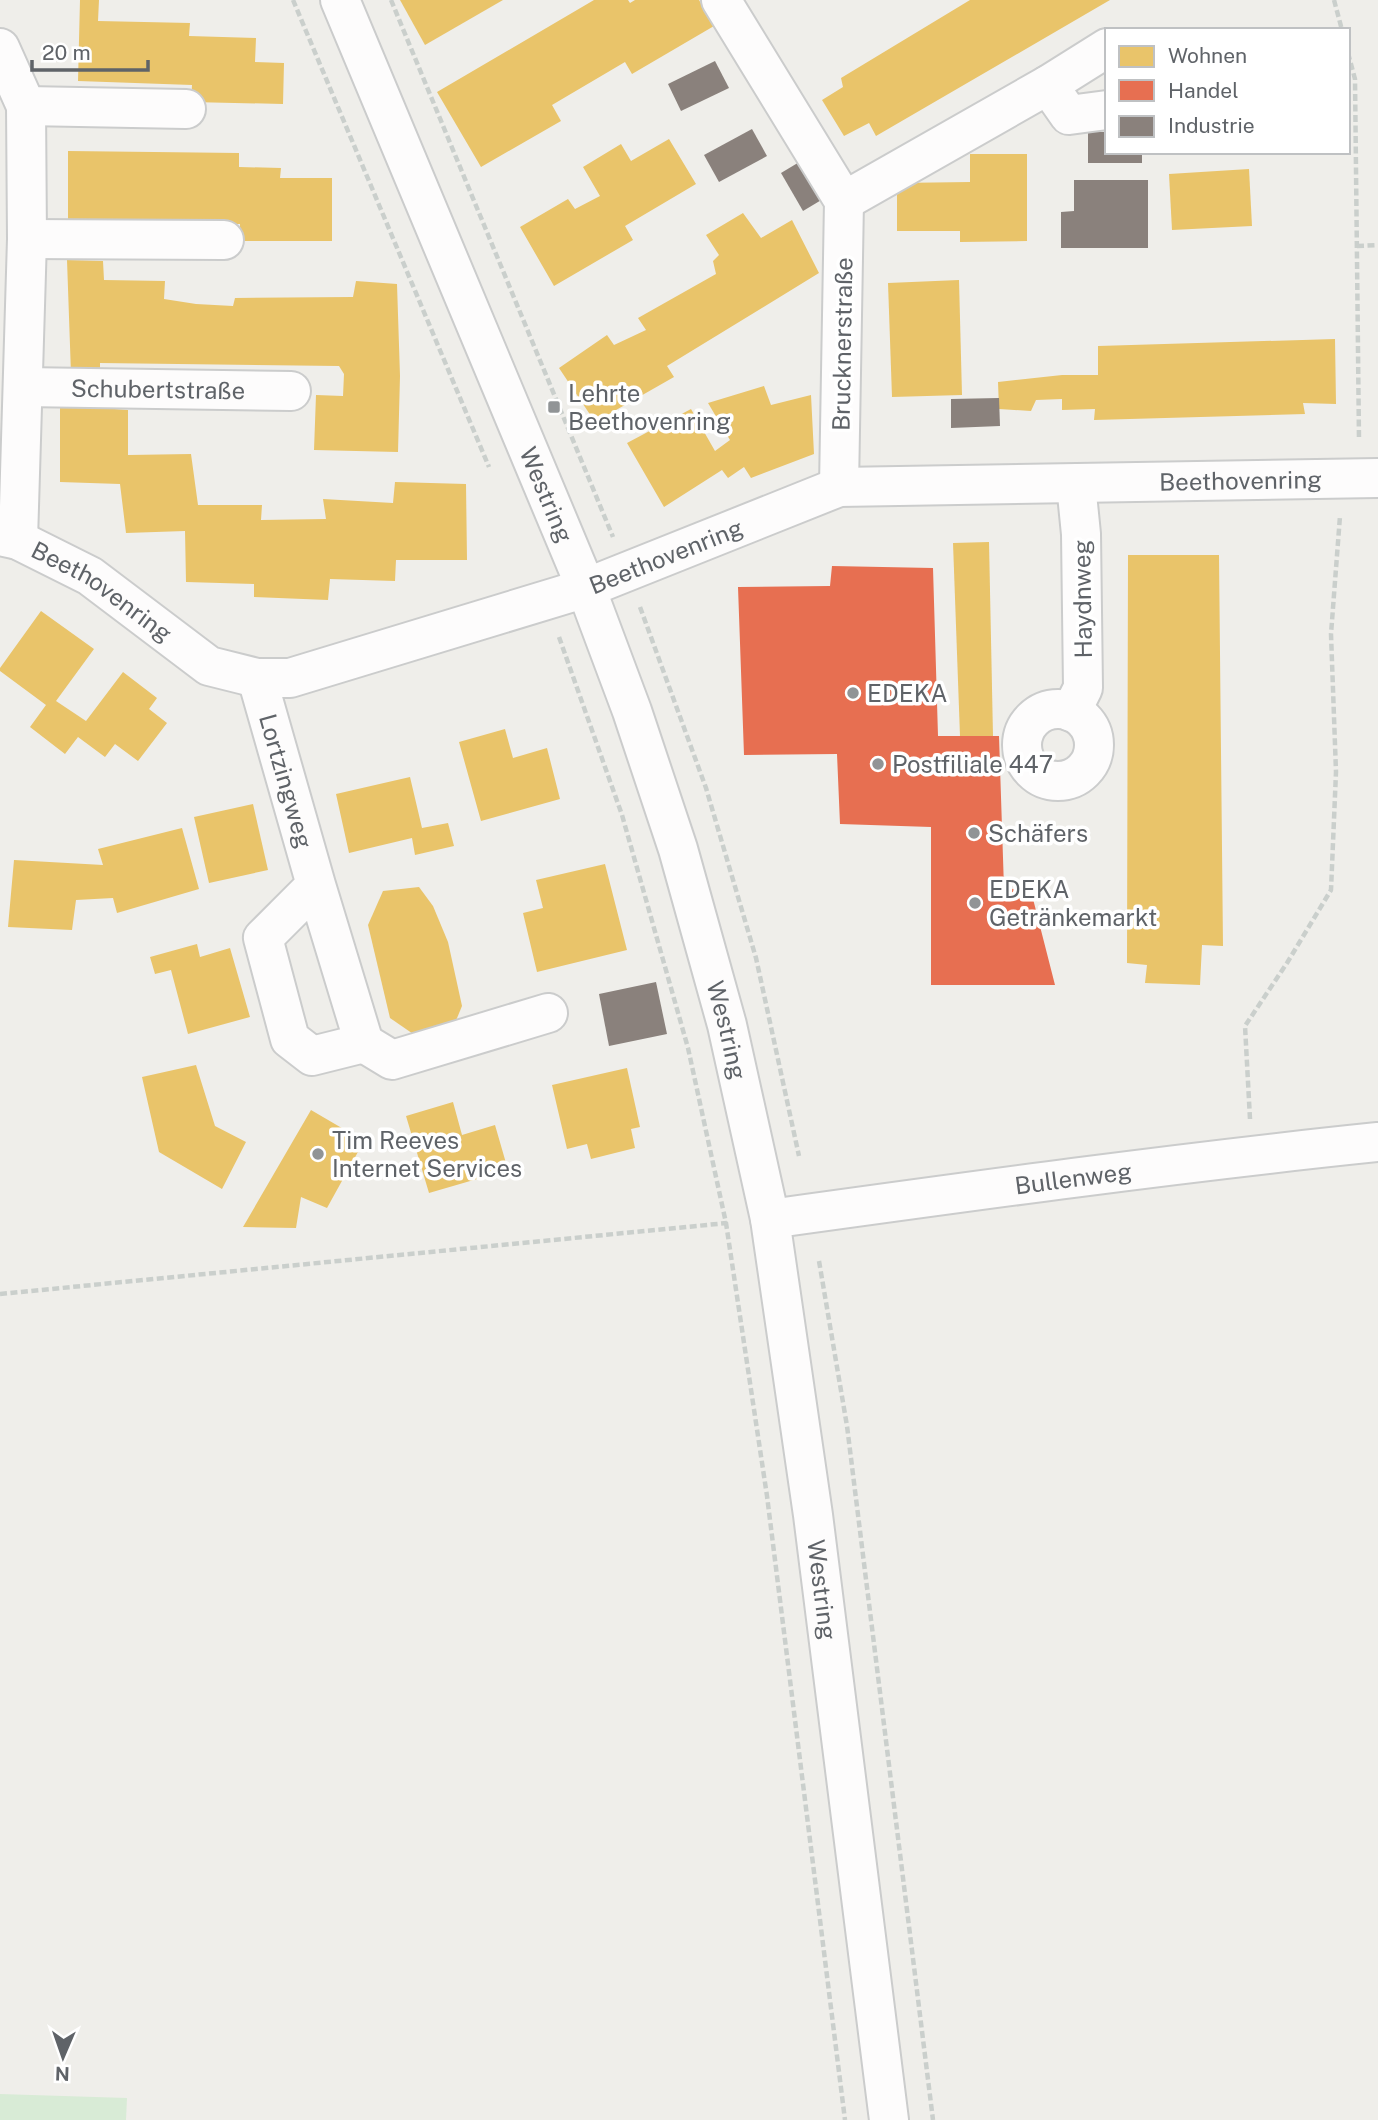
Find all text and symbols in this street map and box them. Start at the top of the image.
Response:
scale bar [32,28,147,72]
legend [1105,28,1350,154]
text: 20 m [42,40,91,65]
text: Wohnen [1168,43,1247,68]
text: Handel [1168,78,1239,103]
text: Industrie [1168,113,1255,138]
street label: Brucknerstraße [826,257,858,431]
street label: Schubertstraße [71,374,245,404]
place label: Lehrte Beethovenring [568,379,731,435]
marker: Lehrte Beethovenring [546,399,562,415]
street label: Westring [514,443,579,546]
street label: Beethovenring [1159,465,1322,496]
street label: Beethovenring [585,513,747,599]
street label: Beethovenring [27,535,178,647]
street label: Haydnweg [1067,539,1097,659]
place label: EDEKA [867,679,947,707]
marker: EDEKA [845,685,861,701]
street label: Lortzingweg [254,710,319,851]
place label: Postfiliale 447 [892,750,1053,778]
marker: Postfiliale 447 [870,756,886,772]
place label: Schäfers [988,819,1088,847]
marker: Schäfers [966,825,982,841]
place label: EDEKA Getränkemarkt [989,875,1157,931]
marker: EDEKA Getränkemarkt [967,895,983,911]
street label: Westring [701,978,753,1082]
place label: Tim Reeves Internet Services [332,1126,522,1182]
marker: Tim Reeves Internet Services [310,1146,326,1162]
street label: Bullenweg [1013,1157,1133,1199]
street label: Westring [802,1538,843,1642]
north arrow [28,2022,98,2092]
text: N [55,2063,70,2085]

